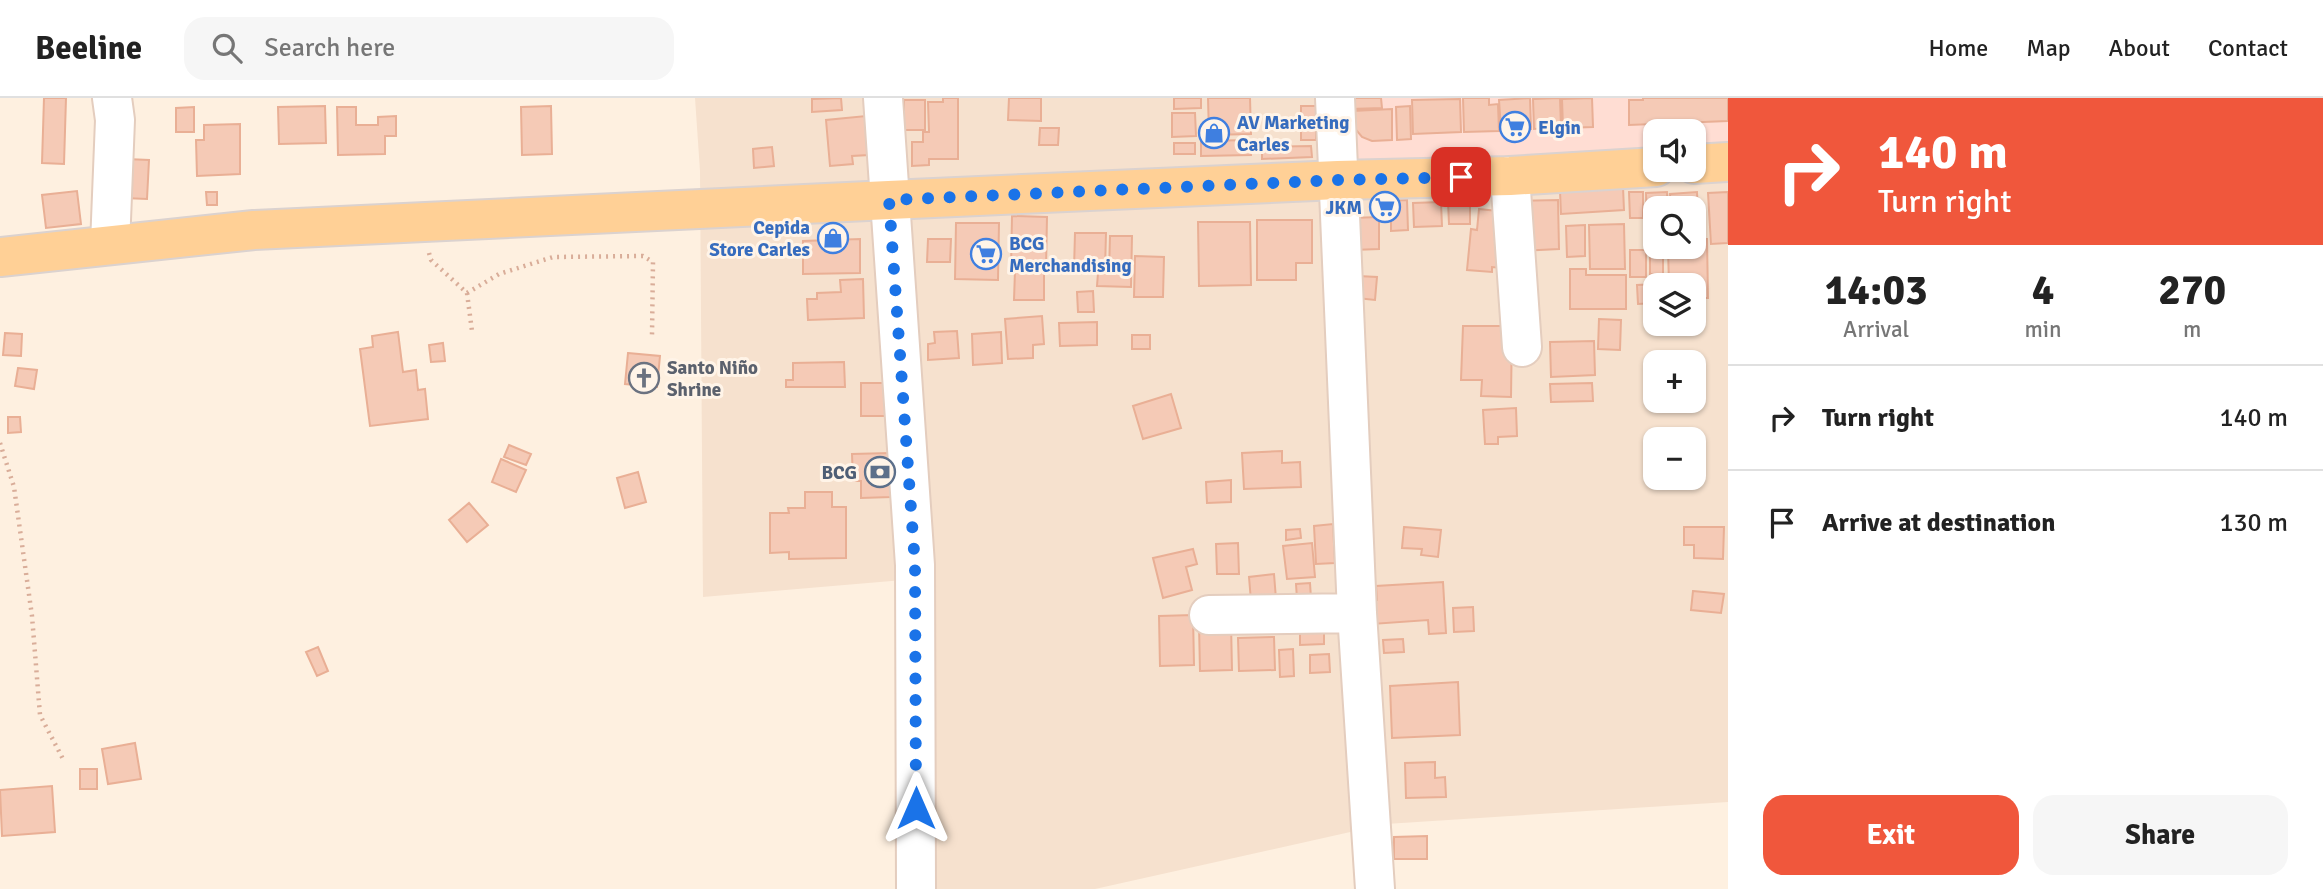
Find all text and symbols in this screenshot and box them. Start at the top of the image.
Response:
search box [184,17,674,80]
text: Beeline [35,28,142,69]
icon: search [208,29,246,67]
text: Search here [264,32,395,64]
text: Home [1928,33,1988,63]
text: Map [2026,33,2071,63]
text: About [2109,33,2170,63]
text: Contact [2208,33,2288,63]
supermarket icon: Elgin [1498,110,1532,144]
place label: AV Marketing Carles [1237,111,1349,157]
shop icon: AV Marketing Carles [1197,116,1231,150]
place label: Elgin [1538,116,1581,140]
map controls [1643,119,1706,490]
button: sound [1643,119,1706,182]
text: 140 m [1878,122,2008,182]
icon: right [1763,126,1854,217]
pin [1431,147,1491,207]
icon: arrive [1442,158,1480,196]
text: Turn right [1878,182,2011,221]
supermarket icon: JKM [1368,190,1402,224]
place label: JKM [1325,196,1362,220]
button: search [1643,196,1706,259]
place label: Cepida Store Carles [709,216,810,262]
shop icon: Cepida Store Carles [816,221,850,255]
place label: BCG Merchandising [1009,232,1132,278]
supermarket icon: BCG Merchandising [969,237,1003,271]
text: 14:03 [1825,265,1928,316]
text: 4 [2032,265,2054,316]
text: 270 [2158,265,2226,316]
button: layers [1643,273,1706,336]
text: Arrival [1843,315,1909,344]
text: min [2024,315,2062,344]
text: m [2183,315,2201,344]
button: + [1643,350,1706,413]
place label: Santo Niño Shrine [667,356,758,402]
church icon: Santo Niño Shrine [627,361,661,395]
icon: right [1763,399,1801,437]
text: Turn right [1822,402,1934,434]
text: 140 m [2219,402,2288,434]
button: − [1643,427,1706,490]
bank icon: BCG [863,455,897,489]
place label: BCG [822,461,857,485]
icon: arrive [1763,504,1801,542]
text: Arrive at destination [1822,507,2055,539]
text: 130 m [2219,507,2288,539]
position arrow [879,771,953,845]
button: Exit [1763,795,2019,875]
button: Share [2033,795,2288,875]

